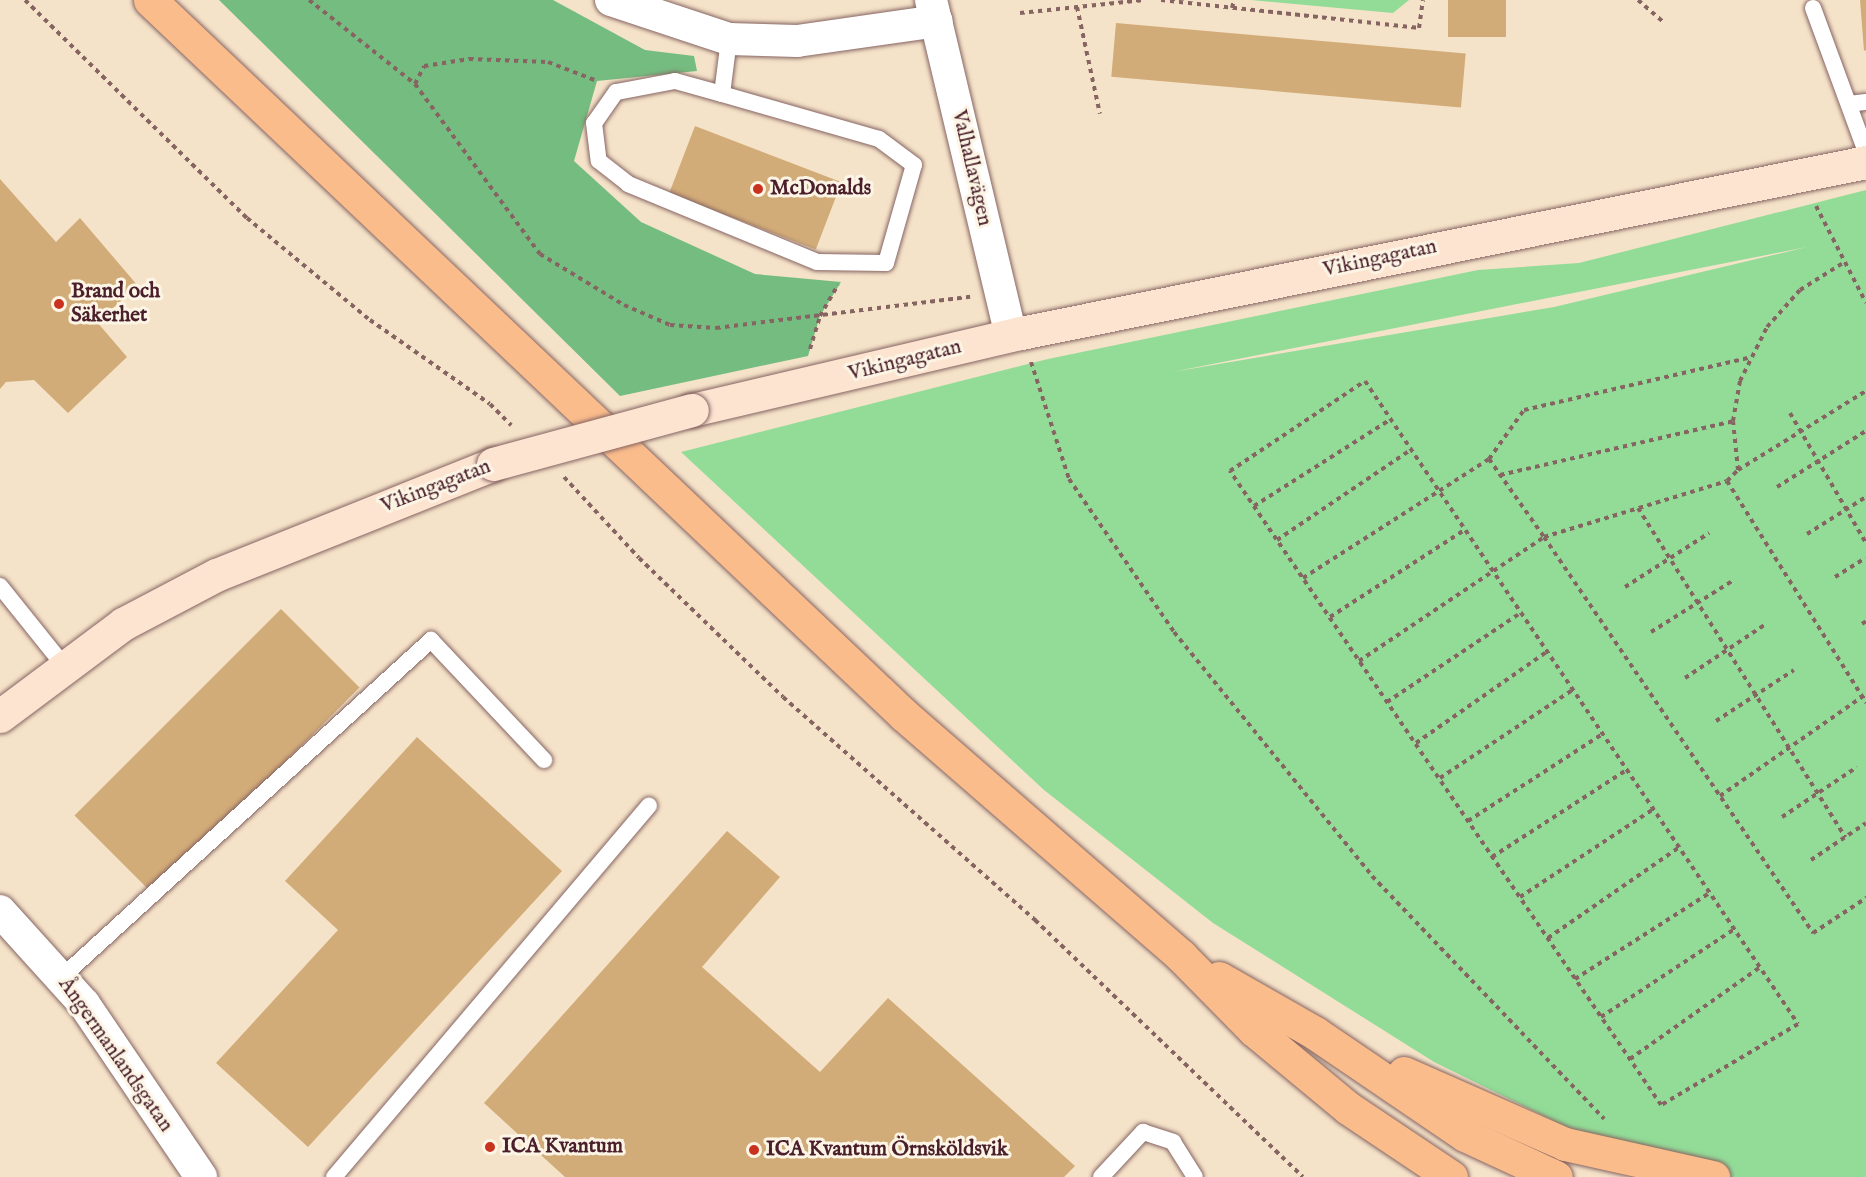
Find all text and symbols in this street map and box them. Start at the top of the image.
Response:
street label: Valhallavägen [945,108,997,228]
place label: McDonalds [770,176,871,202]
marker: McDonalds [751,182,765,196]
street label: Vikingagatan [1321,235,1439,283]
place label: Brand och Säkerhet [71,279,160,329]
marker: Brand och Säkerhet [52,297,66,311]
street label: Vikingagatan [846,335,964,387]
street label: Vikingagatan [377,454,495,520]
street label: Ångermanlandsgatan [52,973,178,1137]
place label: ICA Kvantum [502,1134,623,1160]
place label: ICA Kvantum Örnsköldsvik [766,1137,1008,1163]
marker: ICA Kvantum [483,1140,497,1154]
marker: ICA Kvantum Örnsköldsvik [747,1143,761,1157]

